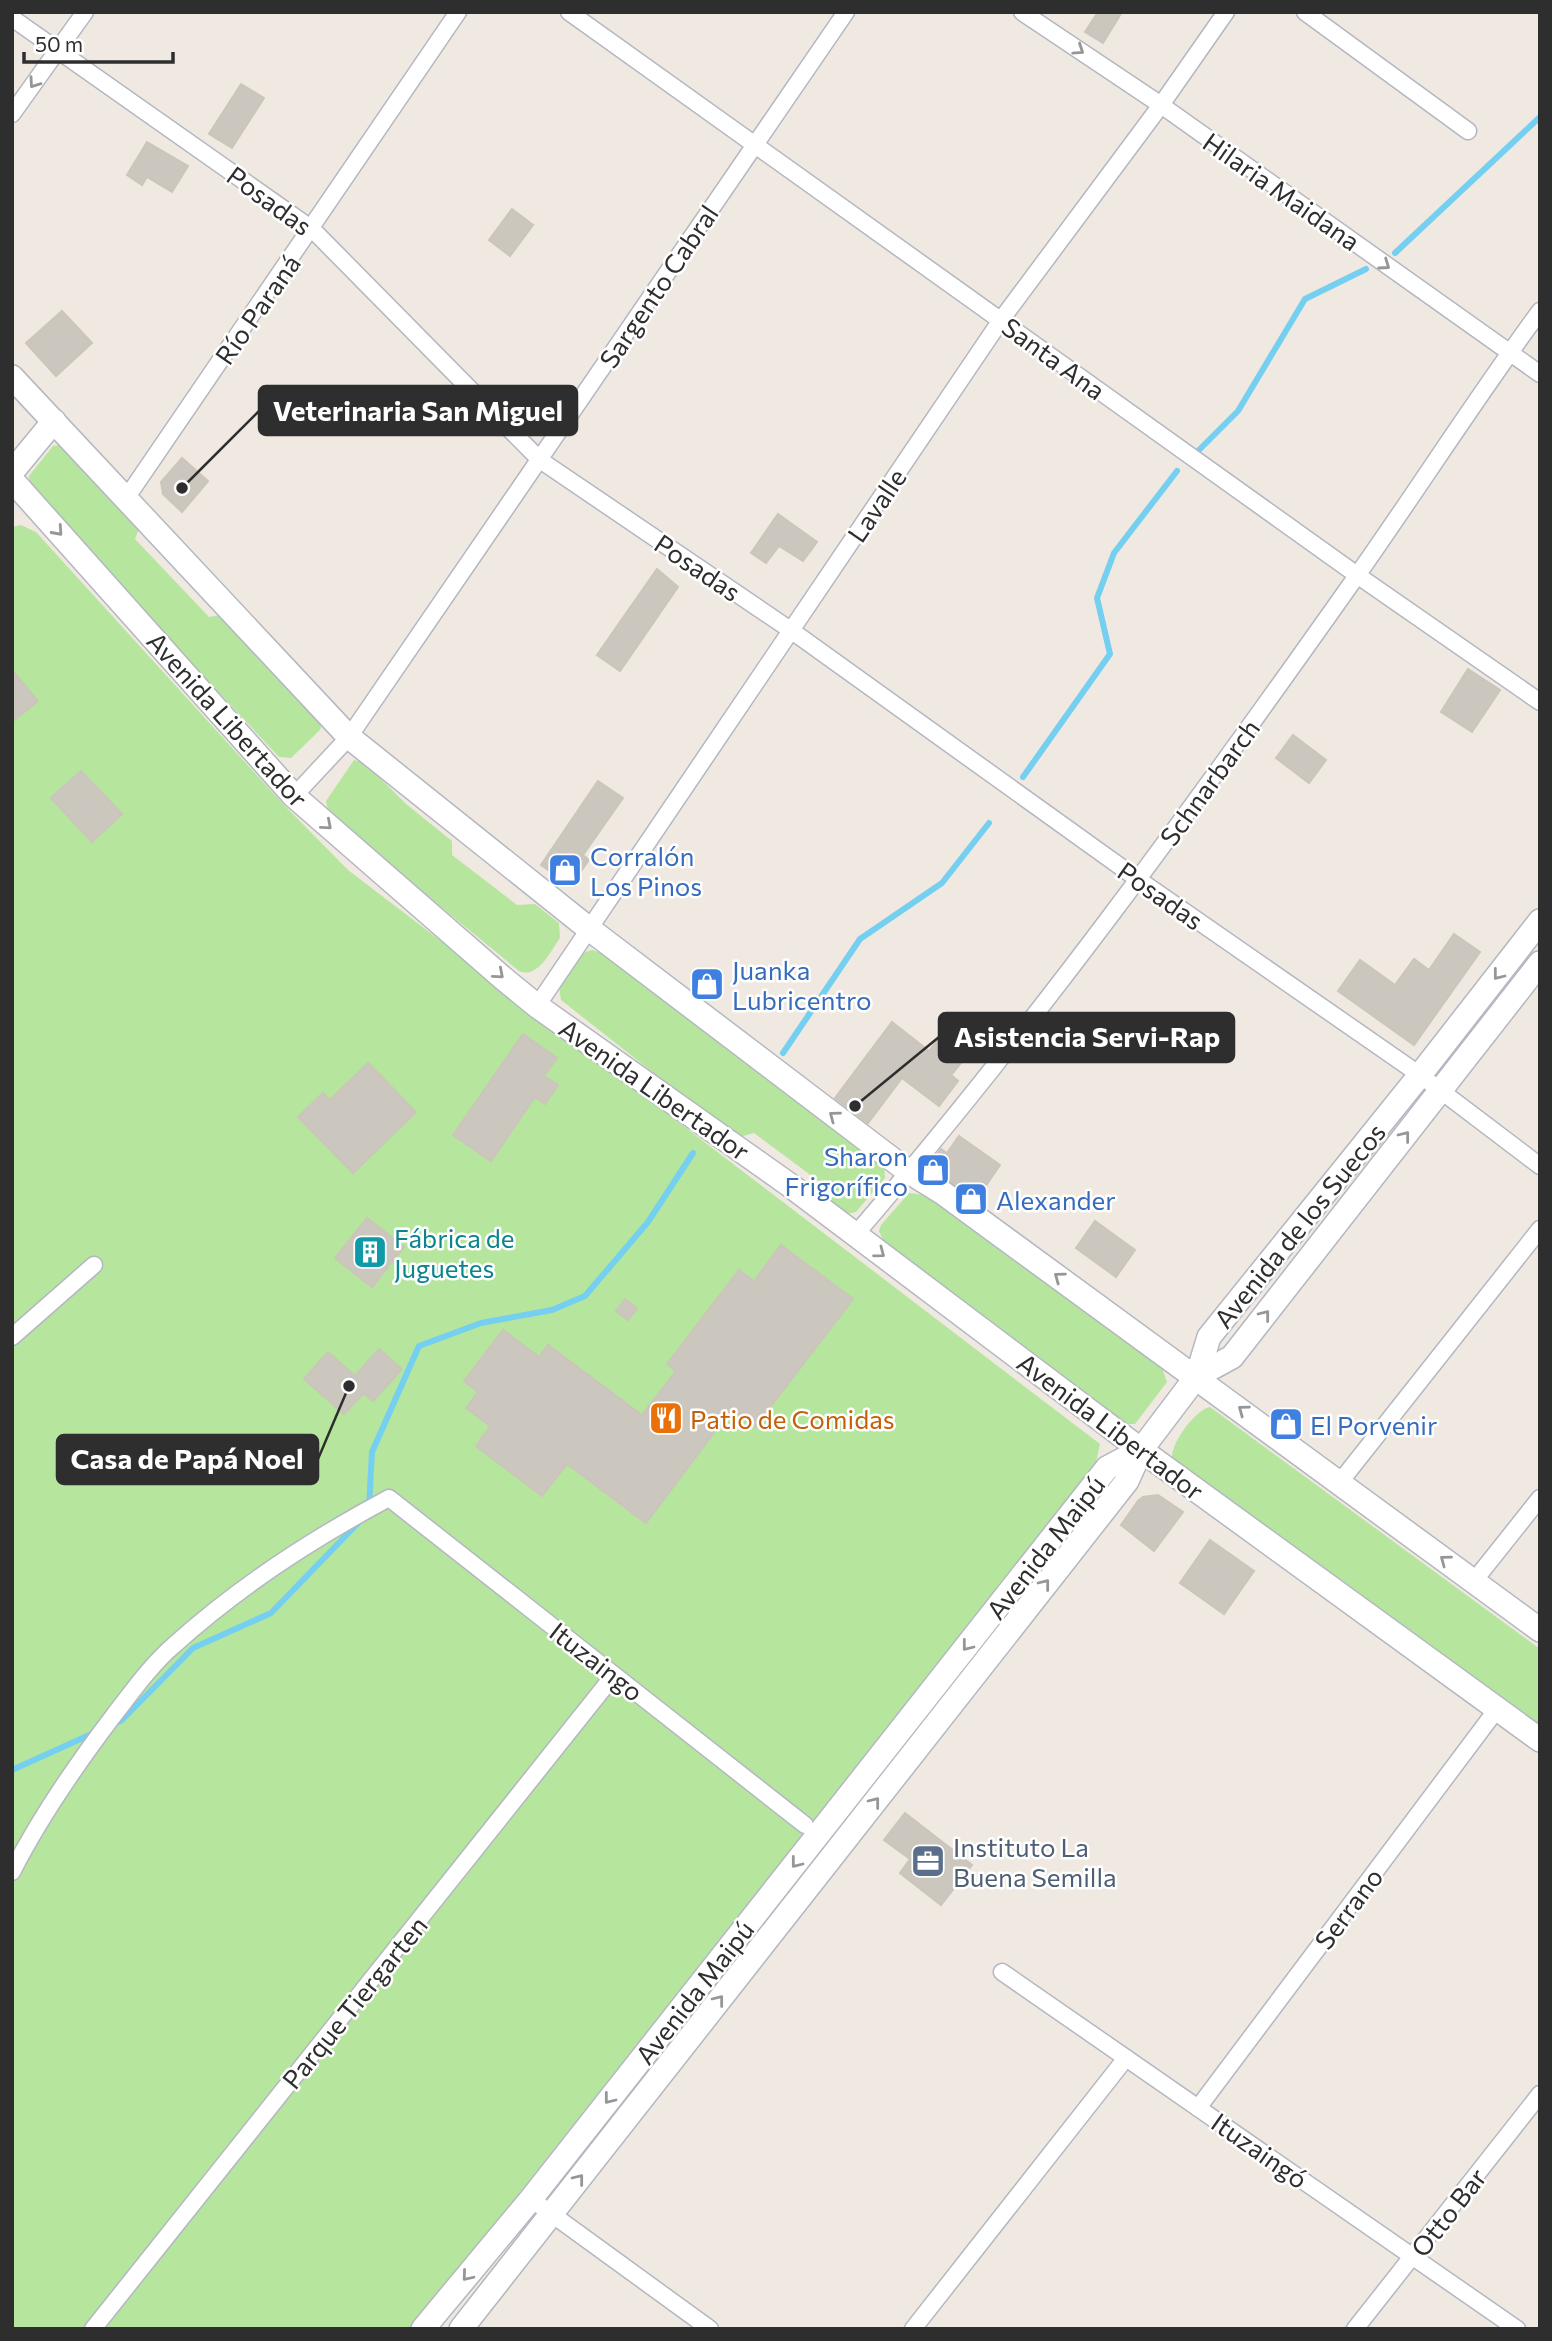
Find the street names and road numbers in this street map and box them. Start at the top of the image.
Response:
street label: Hilaria Maidana [1198,126,1366,256]
street label: Posadas [222,159,318,241]
street label: Sargento Cabral [592,199,724,373]
street label: Río Paraná [208,248,306,370]
street label: Santa Ana [997,310,1111,406]
street label: Lavalle [840,462,912,548]
street label: Posadas [649,527,747,607]
street label: Avenida Libertador [141,625,315,813]
street label: Schnarbarch [1153,713,1265,851]
street label: Posadas [1112,854,1210,936]
street label: Avenida Libertador [554,1012,756,1166]
street label: Avenida de los Suecos [1207,1116,1391,1334]
street label: Avenida Libertador [1012,1346,1210,1506]
street label: Avenida Maipú [979,1469,1111,1625]
street label: Ituzaingo [544,1615,650,1707]
street label: Serrano [1307,1861,1389,1955]
street label: Parque Tiergarten [275,1910,433,2094]
street label: Avenida Maipú [628,1914,760,2070]
street label: Ituzaingó [1206,2106,1314,2194]
street label: Otto Bar [1404,2162,1492,2262]

